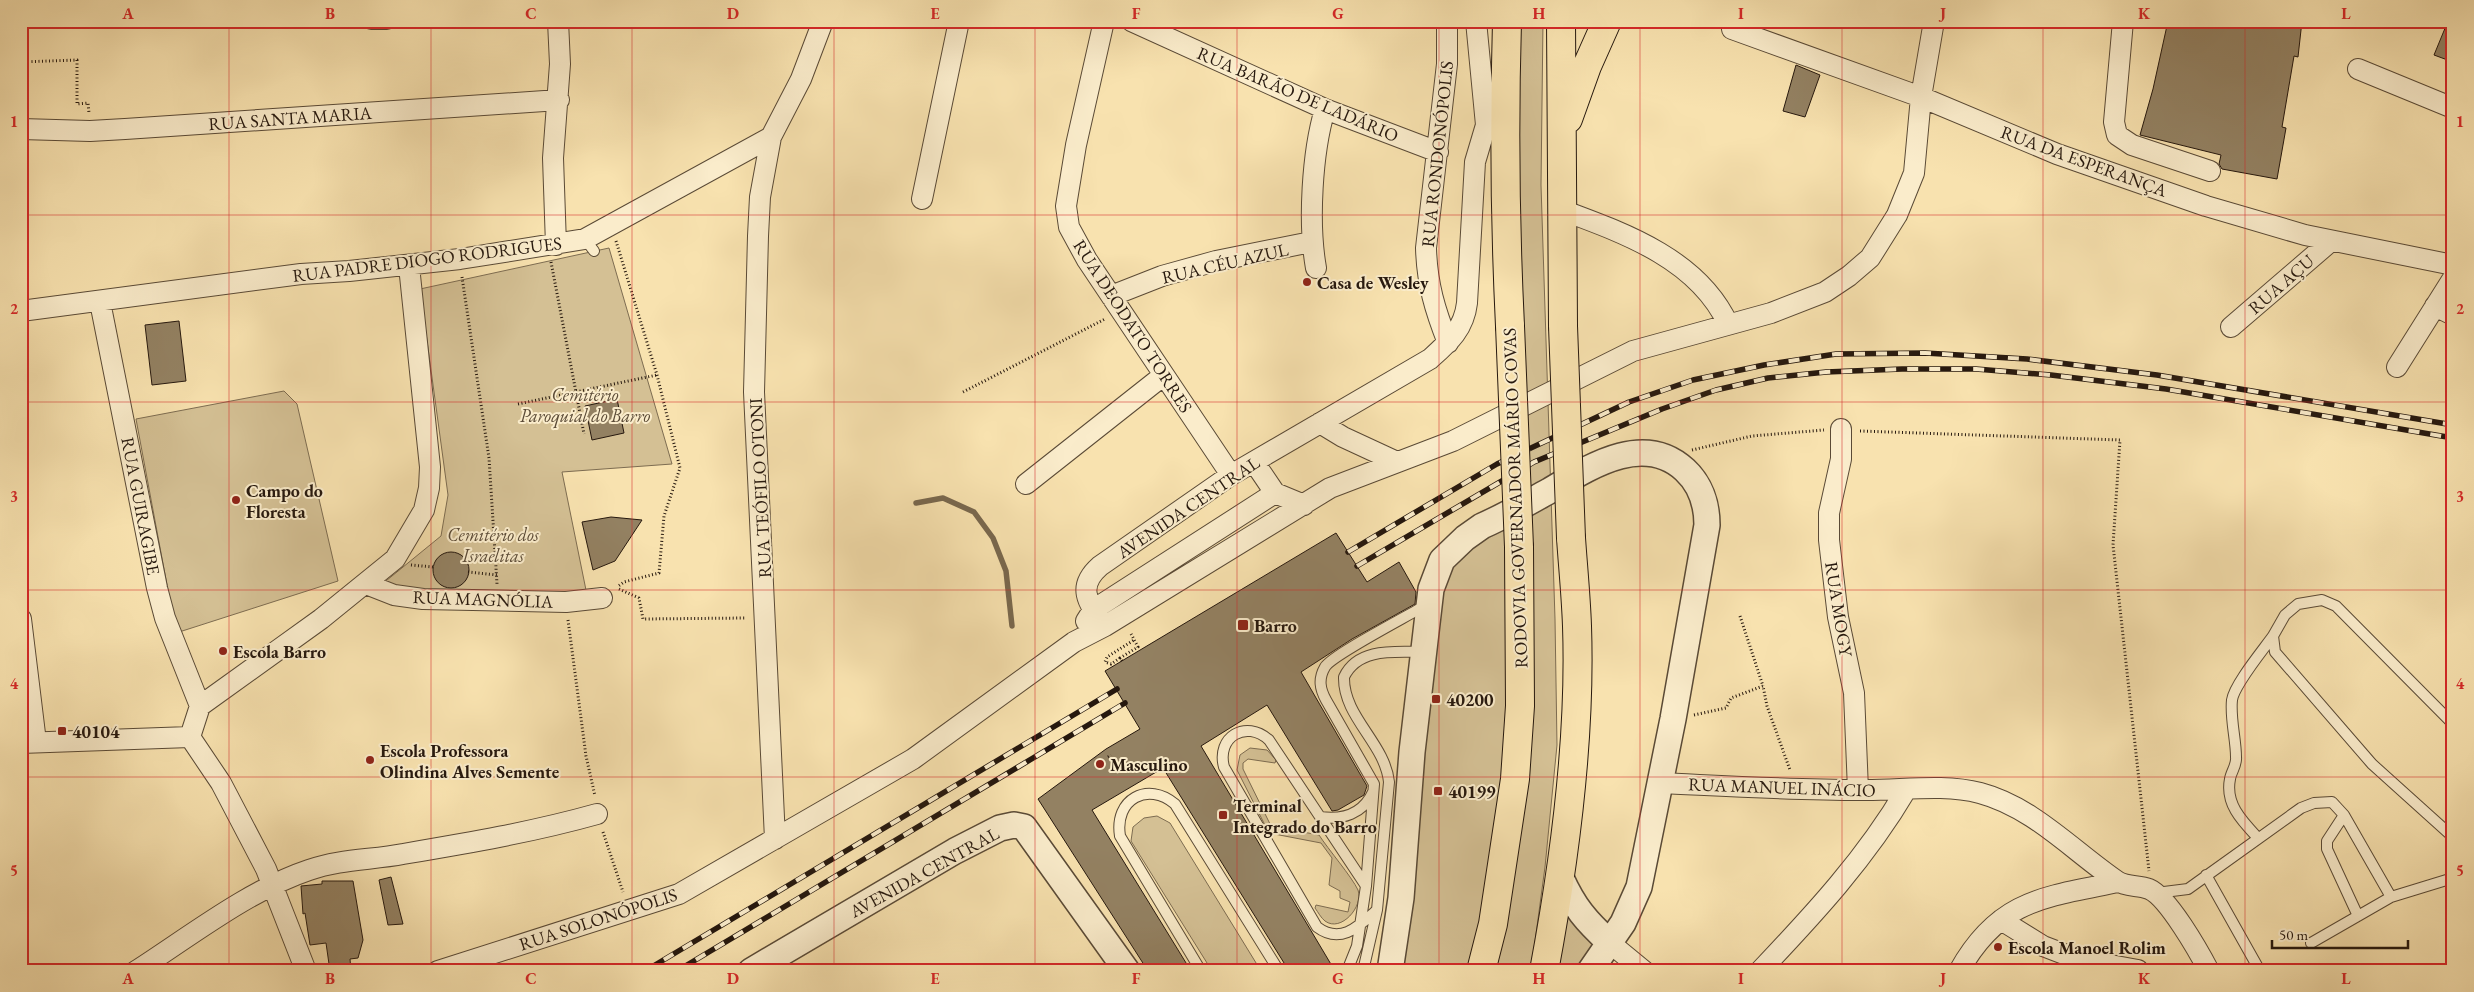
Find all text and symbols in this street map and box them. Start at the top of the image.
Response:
text: A [121,3,134,24]
text: B [325,3,335,24]
text: C [525,3,537,24]
text: D [727,3,739,24]
text: E [930,3,940,24]
text: F [1132,3,1141,24]
text: G [1332,3,1344,24]
text: H [1533,3,1546,24]
text: I [1738,3,1744,24]
text: J [1938,3,1946,24]
text: K [2138,3,2151,24]
text: L [2341,3,2351,24]
street label: RUA BARÃO DE LADÁRIO [1194,41,1402,147]
street label: RUA RONDONÓPOLIS [1416,60,1458,248]
street label: RUA SANTA MARIA [207,101,373,135]
text: 1 [10,111,18,132]
text: 1 [2456,111,2464,132]
street label: RUA DA ESPERANÇA [1998,120,2171,202]
street label: RUA PADRE DIOGO RODRIGUES [291,231,563,287]
street label: RUA DEODATO TORRES [1068,235,1198,417]
street label: RUA CÉU AZUL [1160,237,1291,289]
street label: RUA AÇU [2243,249,2319,319]
place label: Casa de Wesley [1317,271,1429,294]
marker: Casa de Wesley [1301,276,1313,288]
text: 2 [10,298,19,319]
text: 2 [2456,298,2465,319]
street label: RODOVIA GOVERNADOR MÁRIO COVAS [1498,327,1532,669]
park label: Cemitério Paroquial do Barro [520,383,651,429]
street label: RUA TEÓFILO OTONI [744,397,776,579]
street label: RUA GUIRAGIBE [116,435,166,577]
street label: AVENIDA CENTRAL [1111,450,1264,564]
place label: Campo do Floresta [246,479,323,523]
text: 3 [10,486,18,507]
text: 3 [2456,486,2464,507]
marker: Campo do Floresta [230,494,242,506]
park label: Cemitério dos Israelitas [447,523,540,567]
street label: RUA MOGY [1820,560,1858,660]
street label: RUA MAGNÓLIA [412,585,554,613]
place label: Barro [1254,614,1297,637]
marker: Barro [1236,618,1250,632]
place label: Escola Barro [233,640,326,663]
marker: Escola Barro [217,645,229,657]
text: 4 [10,673,19,694]
text: 4 [2456,673,2465,694]
place label: 40200 [1446,688,1494,711]
marker: 40200 [1430,693,1442,705]
place label: 40104 [72,720,120,743]
marker: 40104 [56,725,68,737]
place label: Escola Professora Olindina Alves Semente [380,739,560,783]
place label: Masculino [1110,753,1188,776]
marker: Escola Professora Olindina Alves Semente [364,754,376,766]
marker: Masculino [1094,758,1106,770]
street label: RUA MANUEL INÁCIO [1688,772,1876,802]
place label: 40199 [1448,780,1496,803]
marker: 40199 [1432,785,1444,797]
place label: Terminal Integrado do Barro [1233,794,1377,838]
marker: Terminal Integrado do Barro [1217,809,1229,821]
street label: AVENIDA CENTRAL [844,821,1003,923]
text: 5 [10,860,18,881]
text: 5 [2456,860,2464,881]
street label: RUA SOLONÓPOLIS [516,883,680,955]
scale bar [2272,917,2408,949]
text: 50 m [2279,925,2308,944]
place label: Escola Manoel Rolim [2008,936,2166,959]
marker: Escola Manoel Rolim [1992,941,2004,953]
text: A [121,968,134,989]
text: B [325,968,335,989]
text: C [525,968,537,989]
text: D [727,968,739,989]
text: E [930,968,940,989]
text: F [1132,968,1141,989]
text: G [1332,968,1344,989]
text: H [1533,968,1546,989]
text: I [1738,968,1744,989]
text: J [1938,968,1946,989]
text: K [2138,968,2151,989]
text: L [2341,968,2351,989]

